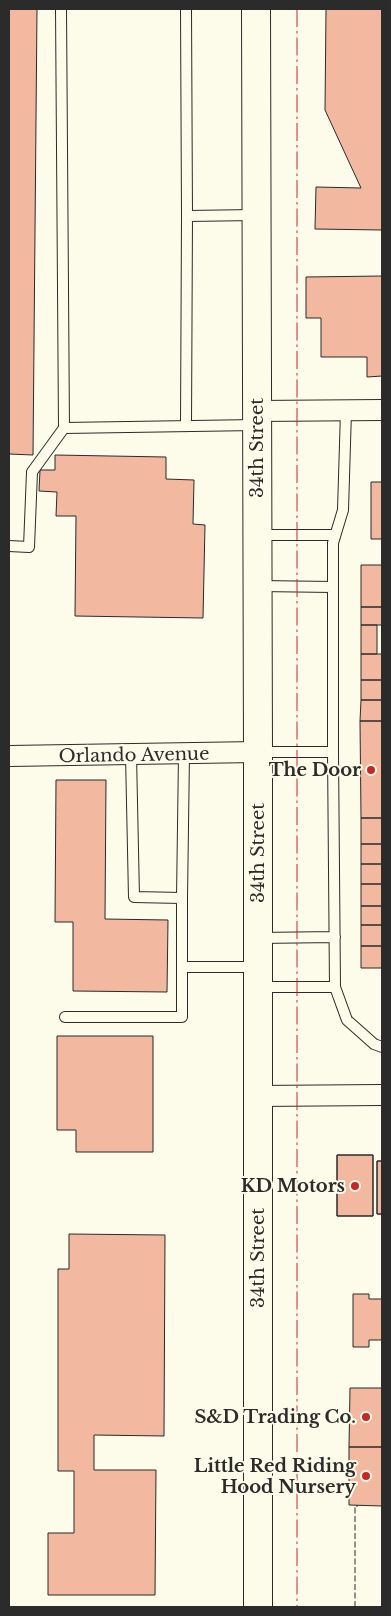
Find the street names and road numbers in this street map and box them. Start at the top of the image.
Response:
street label: 34th Street [246,398,268,498]
street label: Orlando Avenue [58,743,210,767]
street label: 34th Street [247,803,269,903]
street label: 34th Street [247,1208,269,1308]

